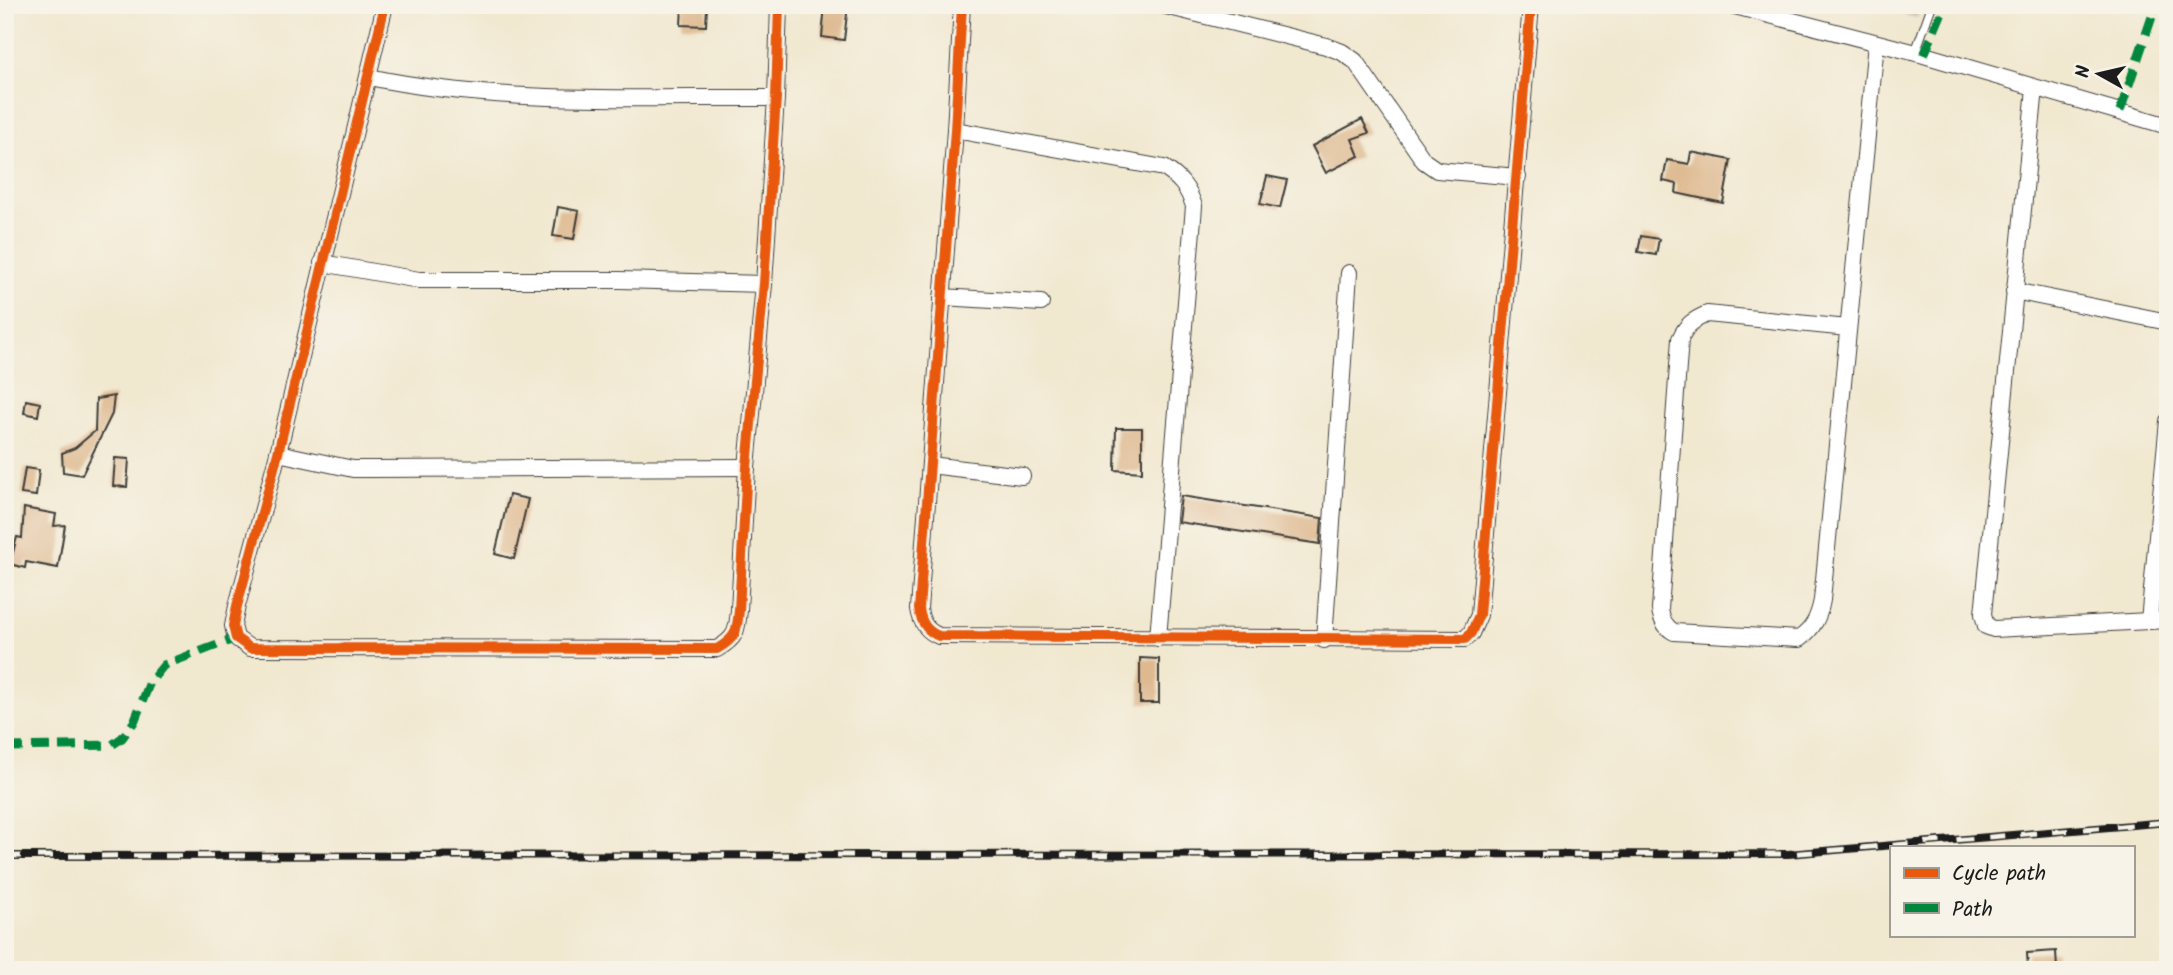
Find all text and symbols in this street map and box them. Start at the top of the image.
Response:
north arrow [2064,38,2134,108]
text: N [2068,64,2100,80]
legend [1890,846,2134,936]
text: Cycle path [1952,858,2046,891]
text: Path [1952,894,1993,927]

